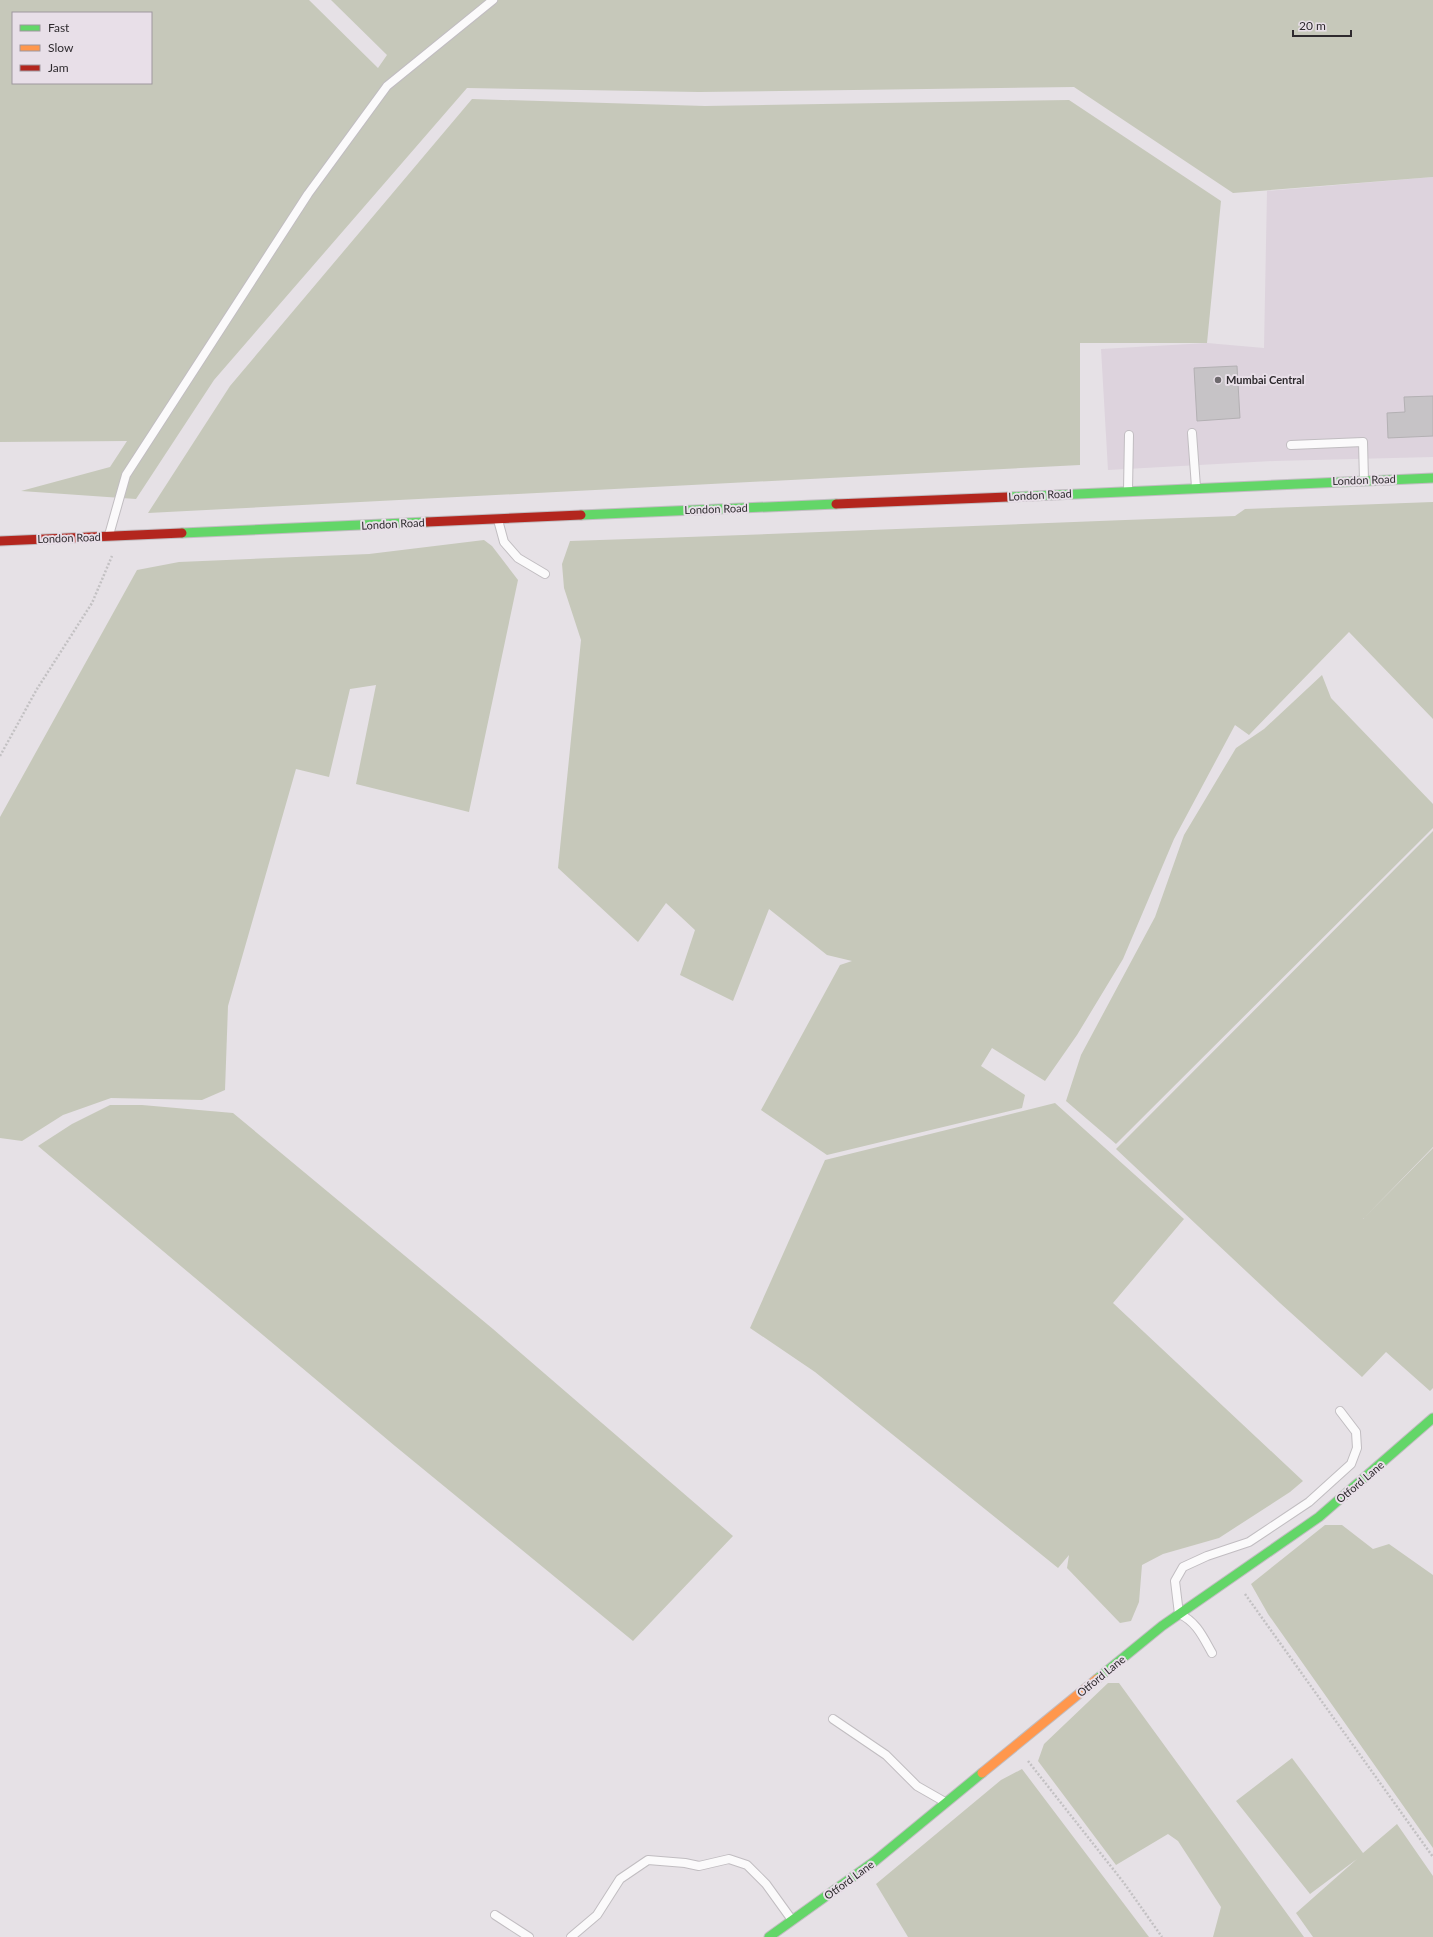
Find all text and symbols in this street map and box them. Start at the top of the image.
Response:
legend [12,12,152,84]
scale bar [1293,12,1351,38]
text: 20 m [1299,18,1326,33]
text: Fast [48,20,70,35]
text: Slow [48,40,74,55]
text: Jam [48,60,69,75]
place label: Mumbai Central [1226,373,1305,386]
marker: Mumbai Central [1213,375,1223,385]
street label: London Road [1332,472,1396,487]
street label: London Road [1008,486,1072,503]
street label: London Road [684,501,748,516]
street label: London Road [361,515,425,532]
street label: London Road [37,530,101,545]
street label: Otford Lane [1333,1458,1386,1505]
street label: Otford Lane [1074,1652,1128,1699]
street label: Otford Lane [821,1857,876,1902]

